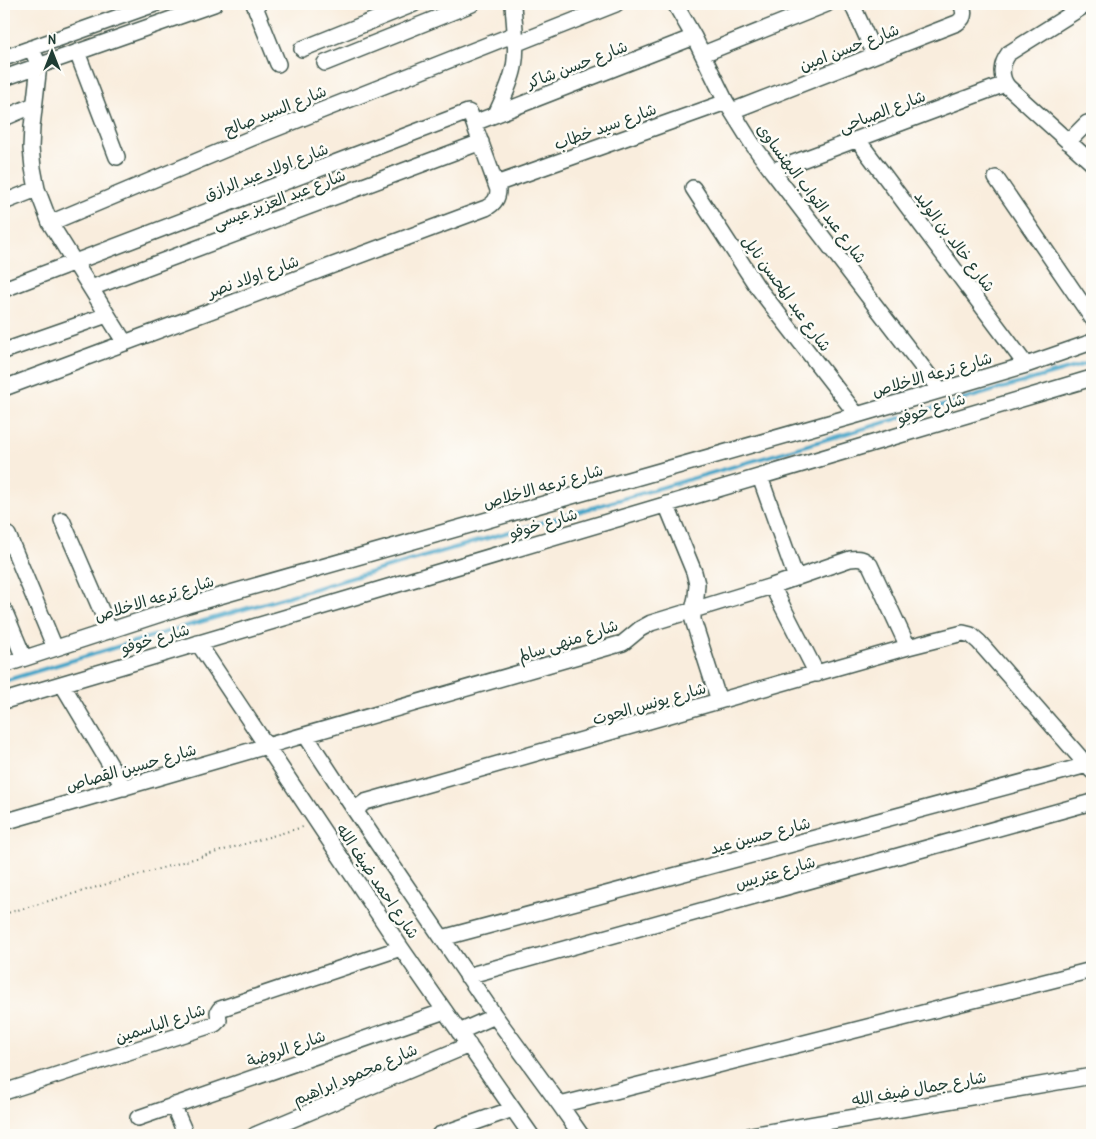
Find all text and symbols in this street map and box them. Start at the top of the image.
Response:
street label: شارع حسن امين [796,18,902,77]
north arrow [28,28,78,78]
text: N [48,29,56,48]
street label: شارع حسن شاكر [522,35,631,95]
street label: شارع السيد صالح [220,79,330,142]
street label: شارع الصباحى [835,84,929,139]
street label: شارع سيد خطاب [551,97,660,156]
street label: شارع عبد التواب البهنساوى [751,118,872,268]
street label: شارع اولاد عبد الرازق [201,137,332,206]
street label: شارع عبد العزيز عيسى [209,164,349,235]
street label: شارع خالد بن الوليد [909,186,1000,297]
street label: شارع عبد المحسن نايل [736,230,837,356]
street label: شارع اولاد نصر [202,249,302,304]
street label: شارع ترعه الاخلاص [869,346,995,403]
street label: شارع خوفو [893,387,968,430]
street label: شارع ترعه الاخلاص [480,458,606,515]
street label: شارع خوفو [505,502,580,545]
street label: شارع ترعه الاخلاص [91,569,217,628]
street label: شارع منهى سالم [515,613,622,668]
street label: شارع خوفو [117,618,192,660]
street label: شارع يونس الحوت [590,676,709,731]
street label: شارع حسين القصاص [63,738,199,797]
street label: شارع حسين عيد [707,811,813,860]
street label: شارع احمد ضيف الله [331,819,425,943]
street label: شارع عتريس [732,850,818,895]
street label: شارع الياسمين [112,998,208,1049]
street label: شارع الروضة [244,1024,329,1073]
street label: شارع محمود ابراهيم [289,1038,421,1112]
street label: شارع جمال ضيف الله [850,1065,988,1112]

